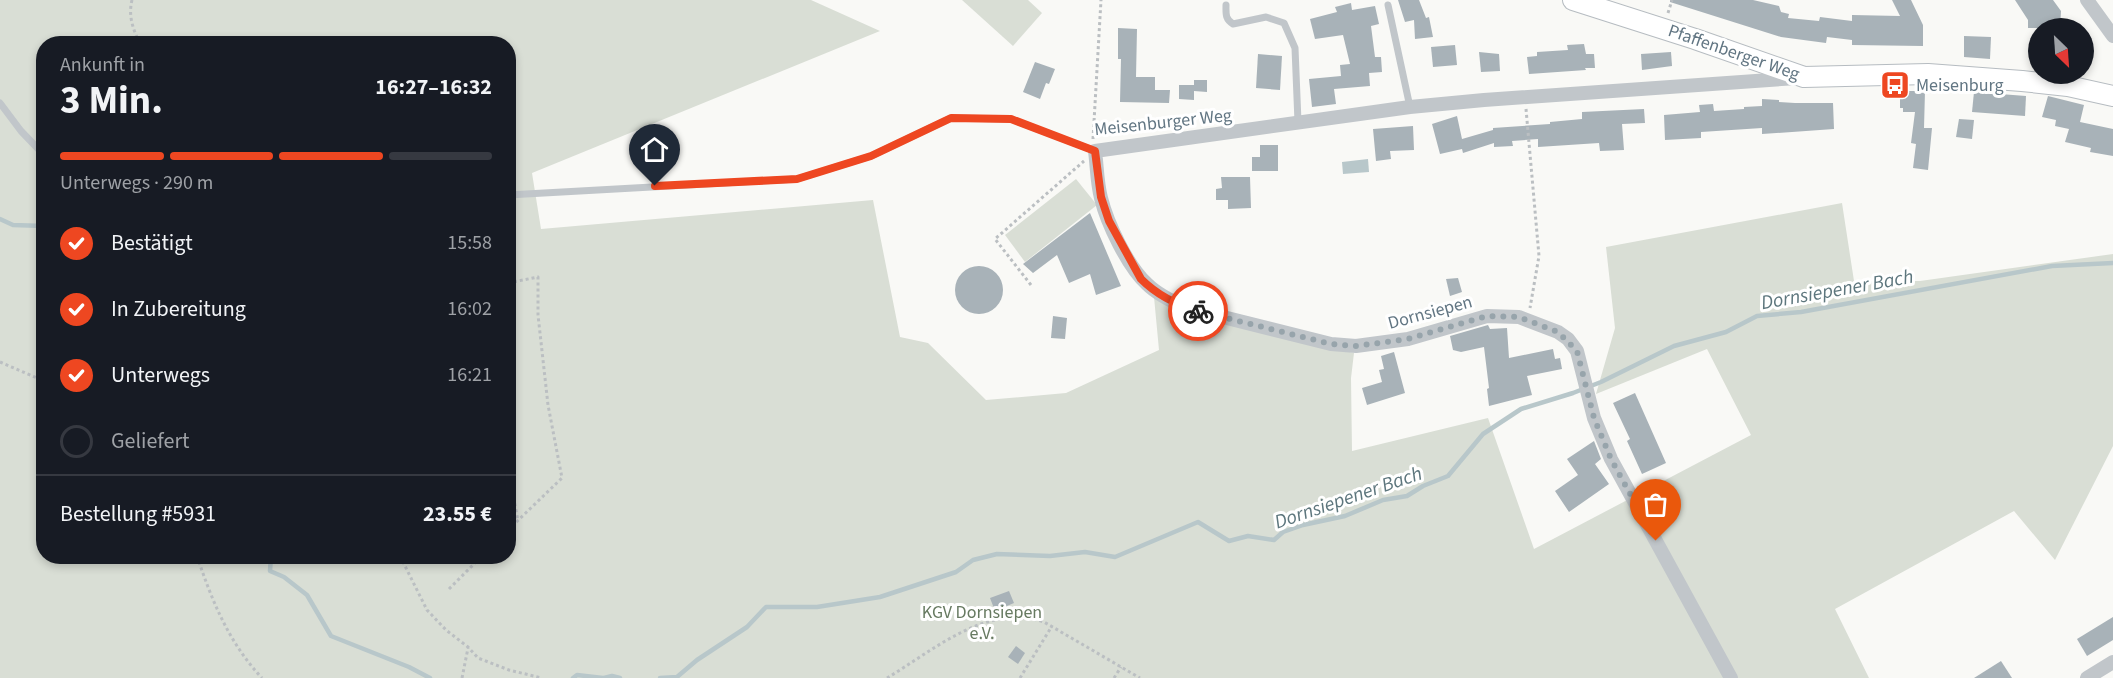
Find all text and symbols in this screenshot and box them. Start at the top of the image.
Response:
street label: Pfaffenberger Weg [1665,18,1803,87]
north arrow [2028,18,2094,84]
map controls [2028,18,2094,84]
text: Ankunft in [60,51,145,79]
bus stop icon: Meisenburg [1879,69,1911,101]
text: 16:27–16:32 [375,71,492,103]
text: 3 Min. [60,73,163,129]
place label: Meisenburg [1916,73,2004,98]
street label: Meisenburger Weg [1093,103,1233,142]
pin [629,124,680,186]
icon: home [638,133,671,166]
text: Unterwegs · 290 m [60,169,213,197]
icon: check [60,227,93,260]
text: Bestätigt [111,227,193,259]
text: 15:58 [447,229,492,257]
water label: Dornsiepener Bach [1759,263,1916,317]
courier [1168,281,1228,341]
street label: Dornsiepen [1385,289,1475,336]
icon: check [60,293,93,326]
text: In Zubereitung [111,293,246,325]
text: 16:02 [447,295,492,323]
icon: bike [1182,295,1215,328]
icon: check [60,359,93,392]
text: Unterwegs [111,359,210,391]
text: 16:21 [447,361,492,389]
text: Geliefert [111,425,190,457]
water label: Dornsiepener Bach [1271,460,1426,536]
pin [1630,479,1681,541]
icon: bag [1639,488,1672,521]
text: Bestellung #5931 [60,498,216,530]
text: 23.55 € [423,498,492,530]
park label: KGV Dornsiepen e.V. [922,600,1042,646]

